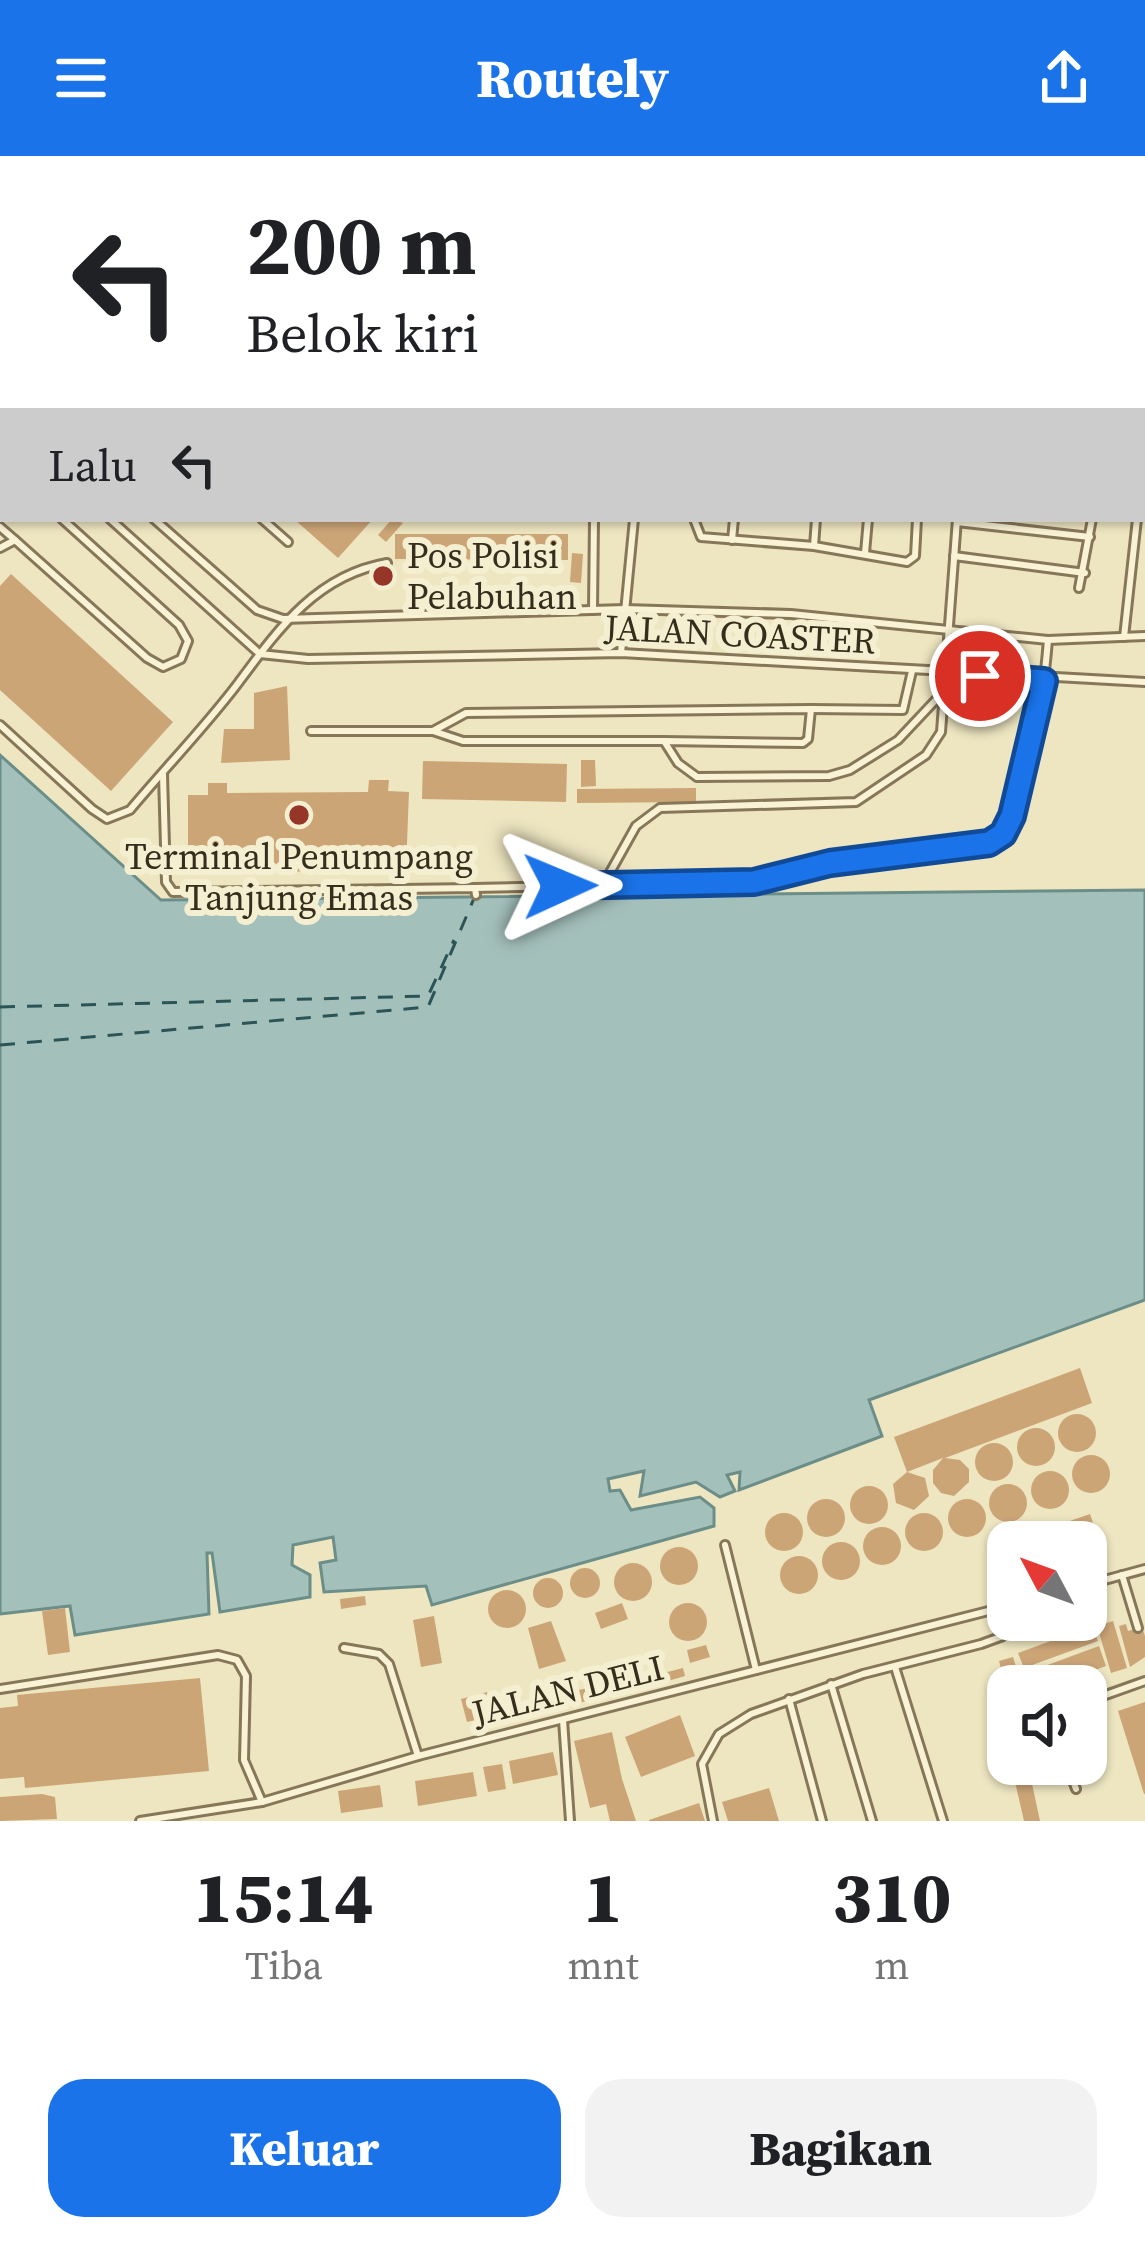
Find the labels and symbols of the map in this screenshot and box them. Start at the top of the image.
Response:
place label: Pos Polisi Pelabuhan [407,531,577,621]
marker: Pos Polisi Pelabuhan [370,563,396,589]
street label: JALAN COASTER [602,602,877,666]
pin [929,625,1031,727]
marker: Terminal Penumpang Tanjung Emas [286,802,312,828]
position arrow [497,823,623,949]
place label: Terminal Penumpang Tanjung Emas [125,832,473,922]
north arrow [987,1521,1107,1641]
street label: JALAN DELI [466,1643,669,1738]

